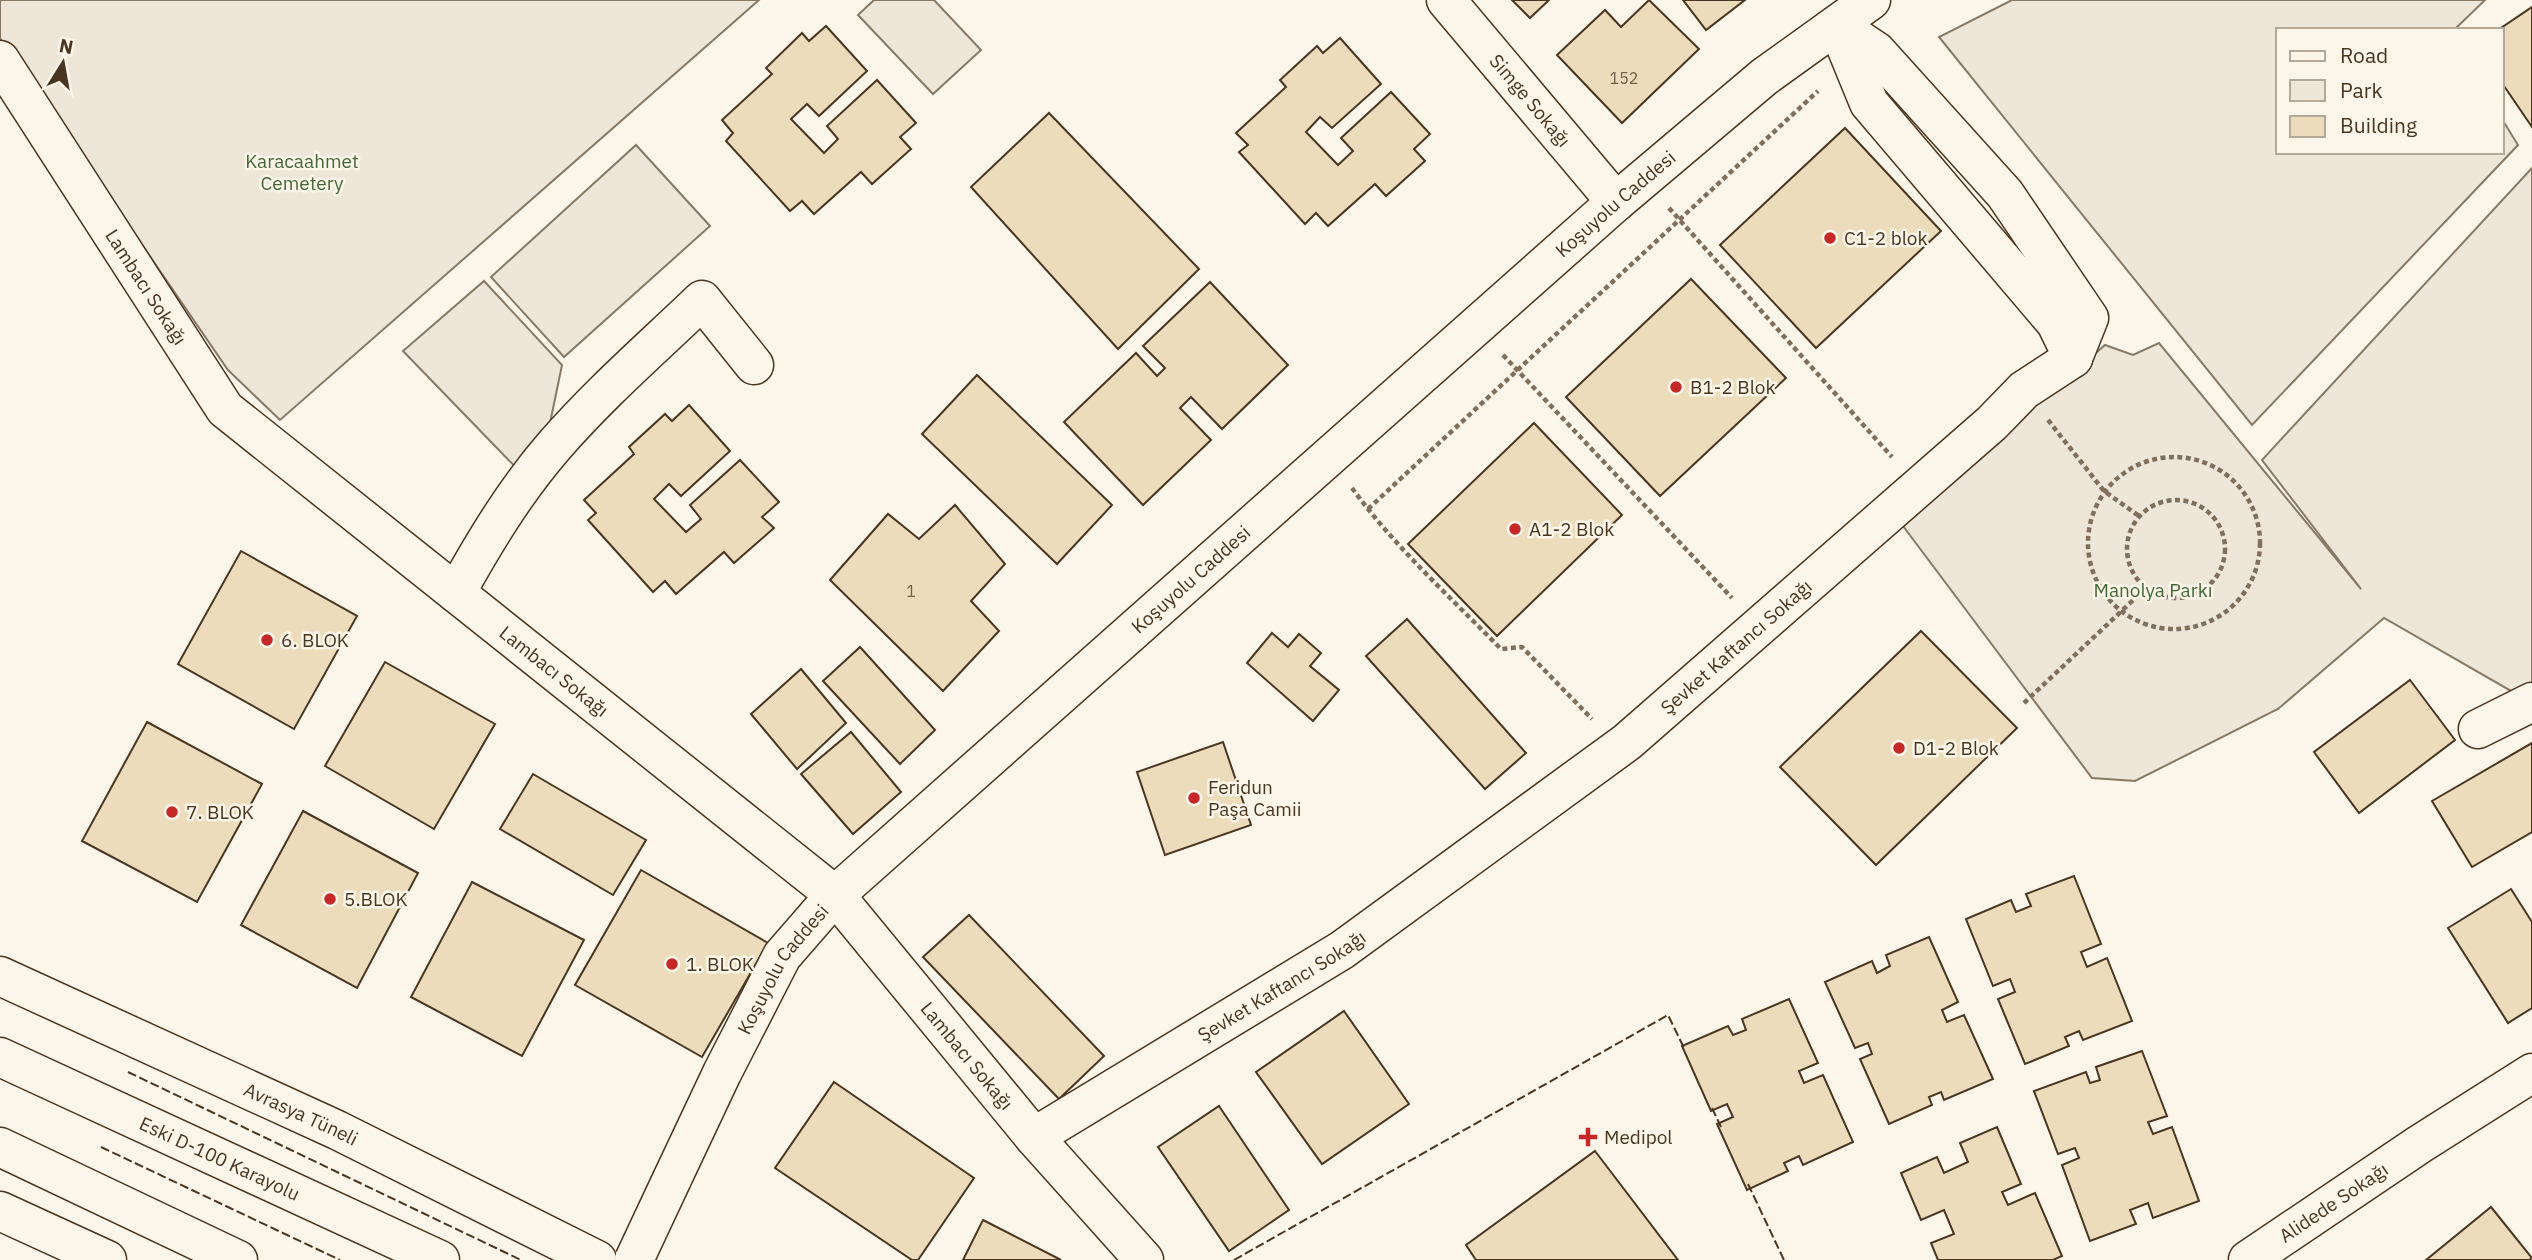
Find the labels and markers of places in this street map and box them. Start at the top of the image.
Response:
place label: C1-2 blok [1844,226,1928,250]
marker: C1-2 blok [1822,230,1838,246]
place label: B1-2 Blok [1690,375,1776,399]
marker: B1-2 Blok [1668,379,1684,395]
place label: A1-2 Blok [1529,517,1614,541]
marker: A1-2 Blok [1507,521,1523,537]
place label: 6. BLOK [281,628,349,652]
marker: 6. BLOK [259,632,275,648]
place label: D1-2 Blok [1913,736,1999,760]
marker: D1-2 Blok [1891,740,1907,756]
place label: Feridun Paşa Camii [1208,775,1301,821]
marker: Feridun Paşa Camii [1186,790,1202,806]
place label: 7. BLOK [186,800,254,824]
marker: 7. BLOK [164,804,180,820]
place label: 5.BLOK [344,887,407,911]
marker: 5.BLOK [322,891,338,907]
place label: 1. BLOK [686,952,754,976]
marker: 1. BLOK [664,956,680,972]
place label: Medipol [1604,1125,1672,1149]
marker: Medipol [1578,1127,1598,1147]

